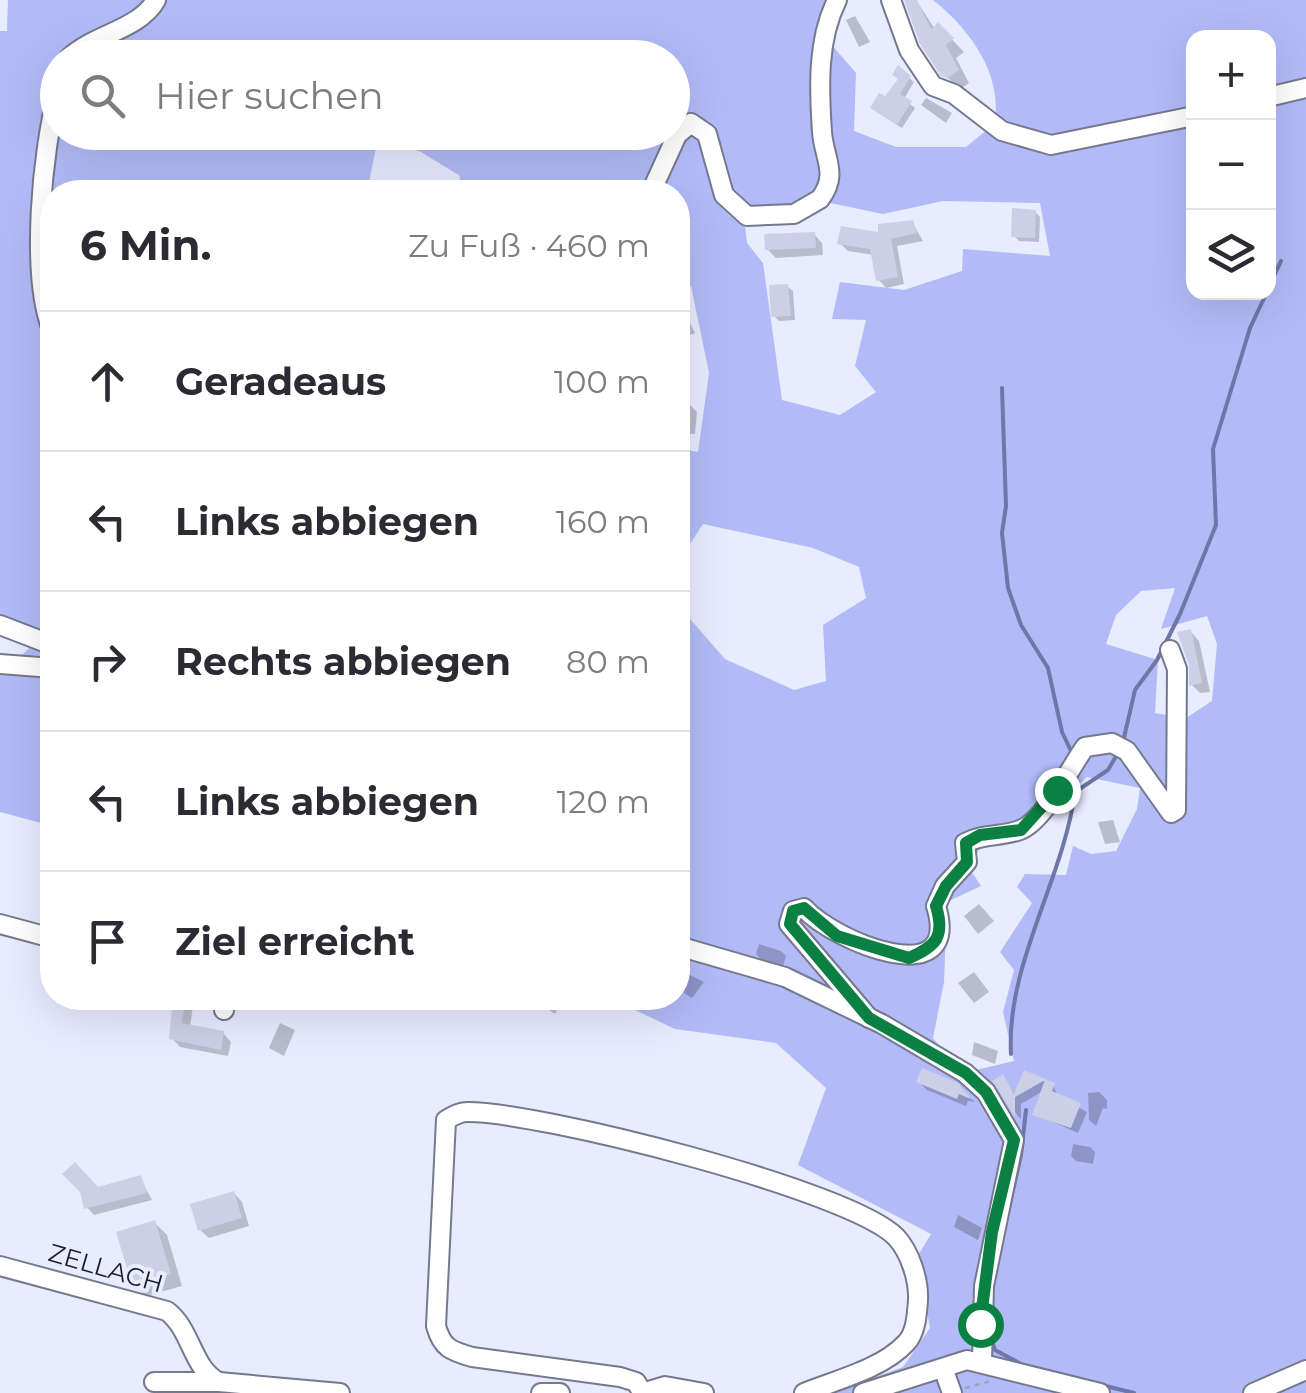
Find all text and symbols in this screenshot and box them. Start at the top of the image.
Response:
map controls [1186,30,1276,300]
button: + [1186,30,1276,120]
search box [40,40,690,150]
icon: search [75,68,130,123]
text: Hier suchen [155,72,384,119]
button: − [1186,120,1276,210]
button: layers [1186,210,1276,300]
text: 6 Min. [80,219,211,271]
text: Zu Fuß · 460 m [408,226,650,265]
icon: ahead [80,354,135,409]
text: Geradeaus [175,358,386,405]
text: 100 m [554,362,650,401]
icon: left [80,494,135,549]
text: Links abbiegen [175,498,479,545]
text: 160 m [555,502,650,541]
icon: right [80,634,135,689]
text: Rechts abbiegen [175,638,511,685]
text: 80 m [566,642,650,681]
route end [1035,768,1081,814]
icon: left [80,774,135,829]
text: Links abbiegen [175,778,479,825]
text: 120 m [557,782,650,821]
icon: arrive [80,914,135,969]
text: Ziel erreicht [175,918,415,965]
street label: ZELLACH [45,1237,167,1299]
route start [958,1302,1004,1348]

